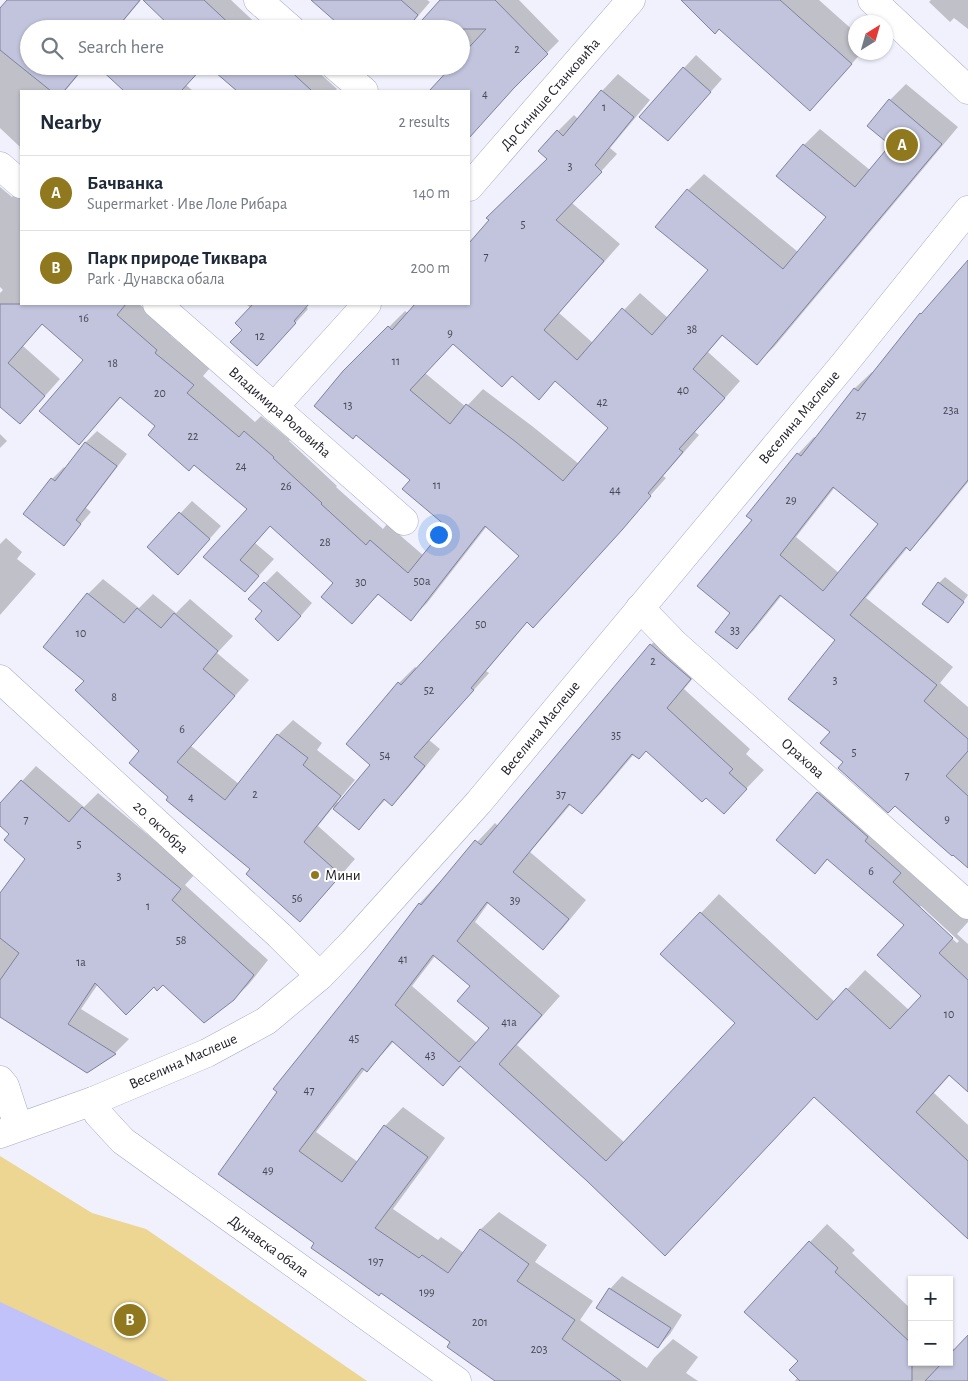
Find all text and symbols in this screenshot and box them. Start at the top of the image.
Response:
north arrow [848,15,893,60]
search box [20,20,470,75]
icon: search [38,34,66,62]
street label: Др Синише Станковића [498,35,603,153]
text: Search here [78,38,164,57]
house number: 2 [514,43,520,55]
house number: 4 [482,88,488,100]
house number: 1 [602,101,606,113]
text: Nearby [40,112,101,133]
text: 2 results [398,114,450,130]
pin: A [886,126,918,164]
house number: 3 [568,160,573,172]
text: Бачванка [87,174,163,193]
text: A [51,185,61,201]
text: 140 m [413,185,450,201]
text: Supermarket · Иве Лоле Рибара [87,196,287,212]
house number: 5 [520,218,526,230]
text: Парк природе Тиквара [87,249,267,268]
house number: 7 [483,250,489,262]
text: B [51,260,61,276]
text: 200 m [410,260,450,276]
text: Park · Дунавска обала [87,271,225,287]
house number: 16 [79,312,89,324]
house number: 38 [687,323,698,335]
house number: 9 [447,327,453,339]
house number: 12 [255,330,265,342]
house number: 11 [392,355,400,367]
house number: 18 [108,357,118,369]
street label: Владимира Роловића [226,364,334,461]
street label: Веселина Маслеше [756,368,843,467]
house number: 40 [677,384,689,396]
house number: 20 [154,387,166,399]
house number: 42 [596,396,608,408]
house number: 13 [343,399,353,411]
house number: 23a [943,404,959,416]
house number: 27 [856,409,866,421]
house number: 22 [188,430,199,442]
house number: 24 [235,460,247,472]
house number: 11 [433,479,441,491]
house number: 26 [280,480,292,492]
house number: 44 [609,484,621,496]
house number: 29 [785,494,797,506]
your location [426,522,452,548]
house number: 28 [319,536,331,548]
house number: 50a [414,575,431,587]
house number: 30 [355,576,367,588]
house number: 50 [475,618,487,630]
house number: 33 [730,624,740,636]
house number: 10 [76,627,86,639]
house number: 2 [650,655,656,667]
house number: 3 [833,674,838,686]
street label: Веселина Маслеше [498,678,583,778]
house number: 52 [424,684,435,696]
house number: 8 [111,691,117,703]
house number: 6 [179,723,185,735]
house number: 35 [611,729,621,741]
street label: Орахова [778,735,827,781]
house number: 5 [851,746,857,758]
house number: 54 [380,749,391,761]
house number: 7 [904,769,910,781]
house number: 2 [252,788,258,800]
house number: 37 [556,788,566,800]
house number: 4 [188,791,194,803]
street label: 20. октобра [130,798,191,857]
house number: 7 [23,813,29,825]
house number: 9 [944,813,950,825]
house number: 5 [76,838,82,850]
house number: 6 [868,865,874,877]
place label: Мини [325,868,361,883]
marker: Мини [309,869,321,881]
house number: 3 [117,870,122,882]
house number: 56 [292,892,303,904]
house number: 39 [510,894,521,906]
house number: 1 [146,900,150,912]
house number: 58 [176,934,187,946]
house number: 41 [398,953,408,965]
house number: 1a [76,956,86,968]
house number: 10 [944,1008,954,1020]
house number: 41a [501,1016,517,1028]
street label: Веселина Маслеше [127,1031,240,1092]
house number: 45 [349,1032,359,1044]
house number: 43 [425,1049,435,1061]
house number: 47 [304,1084,314,1096]
house number: 49 [262,1164,274,1176]
street label: Дунавска обала [226,1212,312,1280]
house number: 197 [369,1255,383,1267]
map controls [908,1276,953,1366]
button: + [908,1276,953,1321]
house number: 199 [419,1286,435,1298]
pin: B [114,1301,146,1339]
house number: 201 [472,1316,488,1328]
button: − [908,1321,953,1366]
house number: 203 [531,1343,547,1355]

